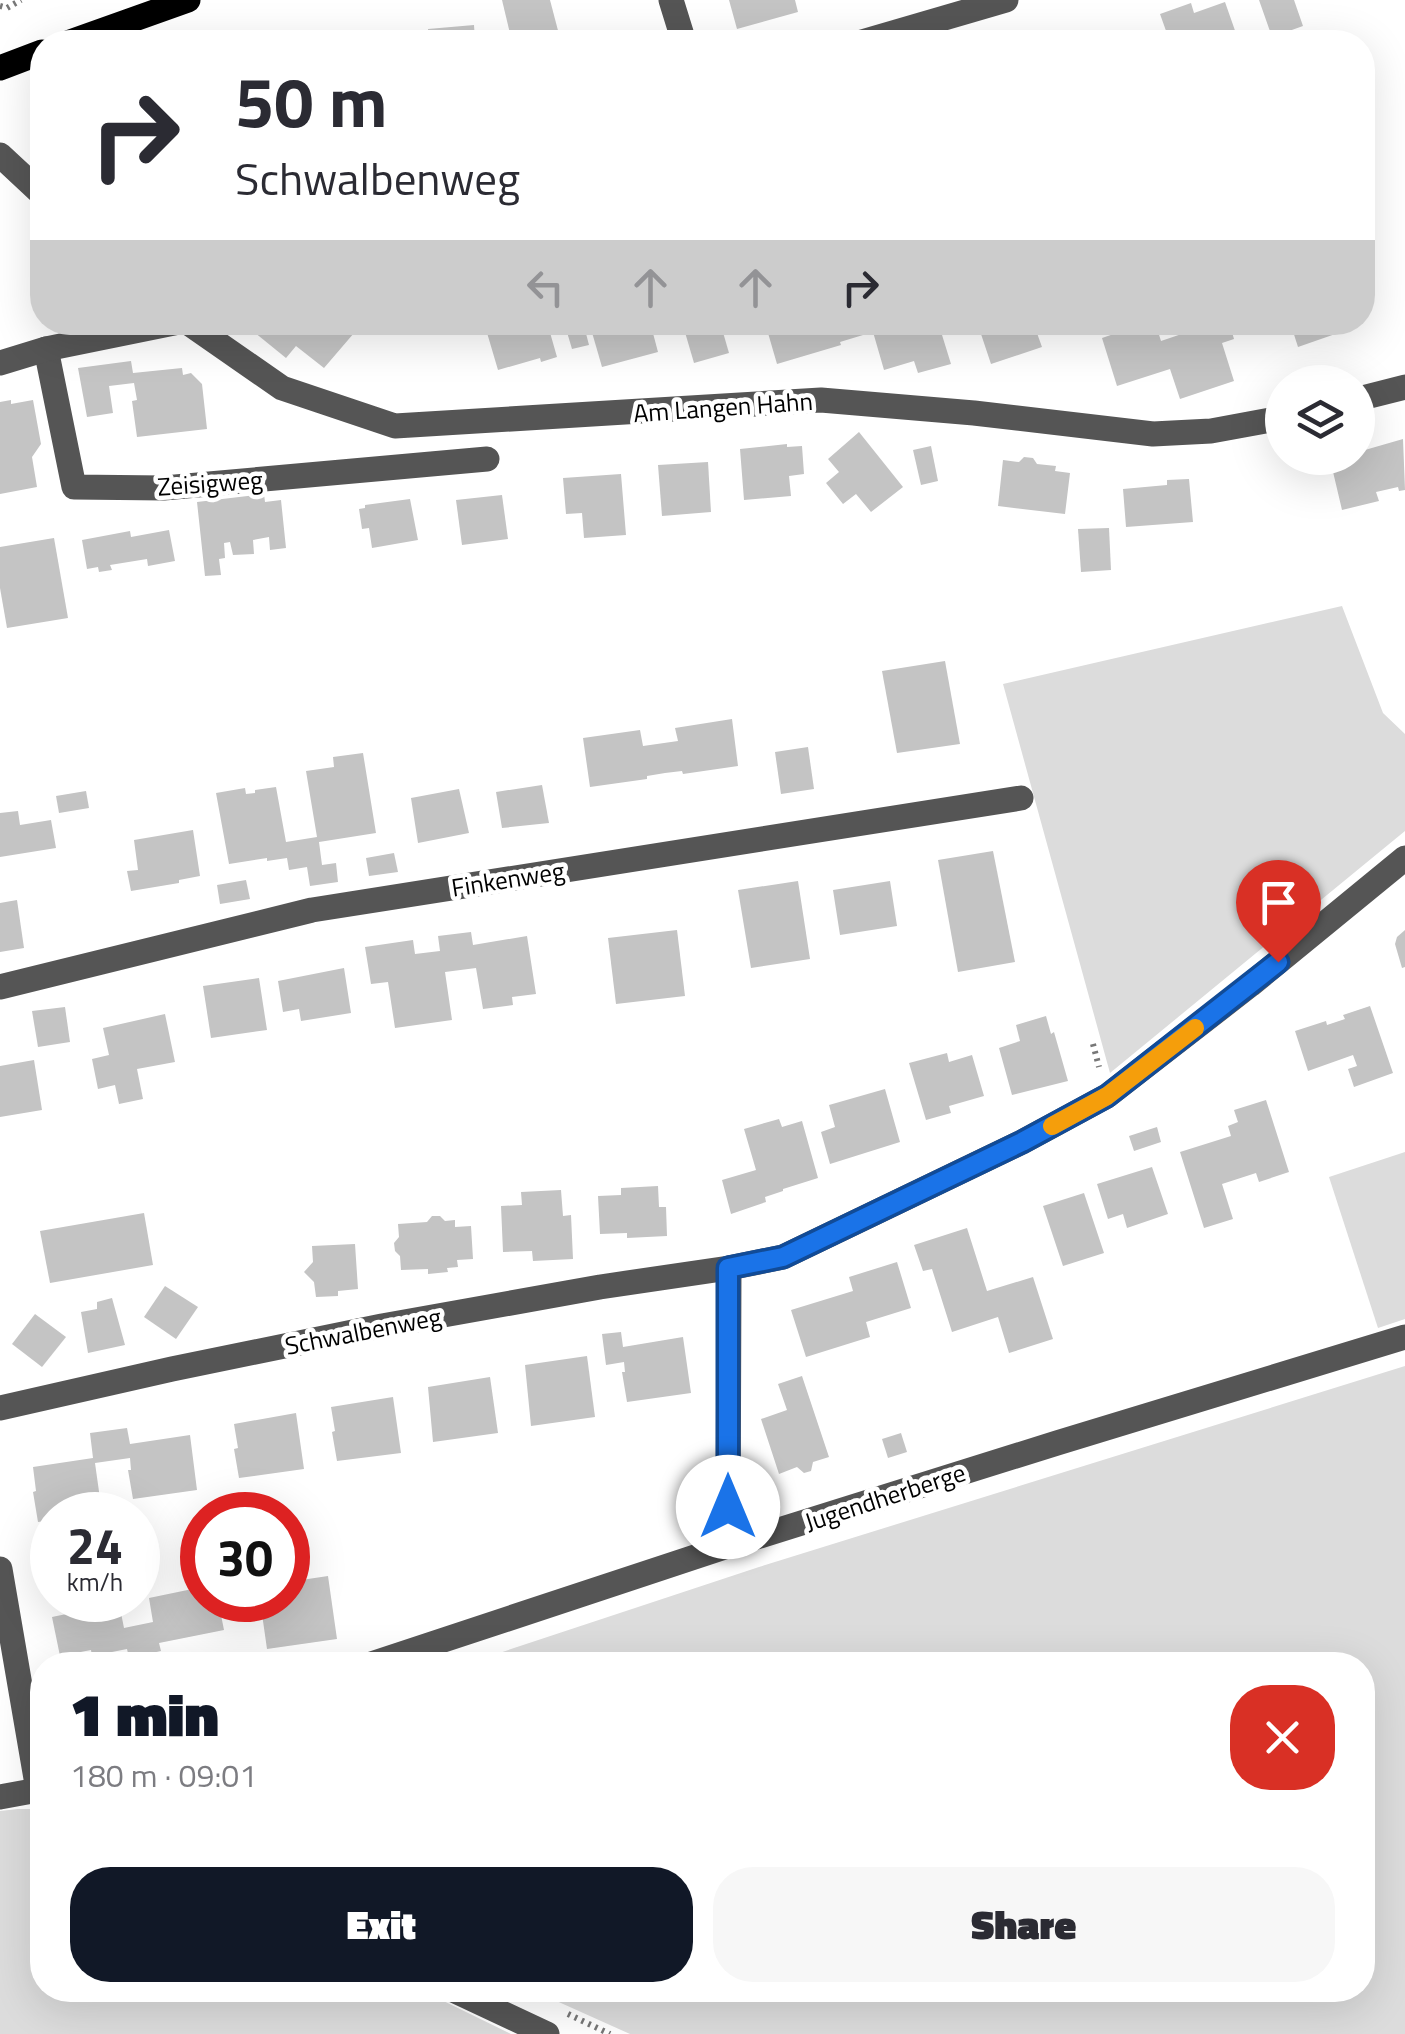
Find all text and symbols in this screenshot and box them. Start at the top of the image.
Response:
text: 50 m [235,48,388,154]
icon: right [70,70,200,200]
text: Schwalbenweg [235,144,520,212]
icon: left [518,260,573,315]
icon: ahead [623,260,678,315]
icon: ahead [728,260,783,315]
icon: right [833,260,888,315]
map controls [1265,365,1375,475]
button: layers [1265,365,1375,475]
street label: Am Langen Hahn [632,382,814,432]
street label: Zeisigweg [156,460,264,506]
street label: Finkenweg [449,851,567,907]
pin [1236,860,1321,963]
icon: arrive [1251,875,1306,930]
street label: Schwalbenweg [282,1297,445,1365]
street label: Jugendherberge [800,1453,970,1541]
position arrow [676,1455,780,1559]
speed limit sign: 30 [180,1492,310,1622]
text: 24 [67,1507,123,1583]
text: km/h [67,1563,123,1601]
text: 1 min [70,1668,219,1759]
button: close [1230,1685,1335,1790]
text: 180 m · 09:01 [70,1751,257,1799]
button: Exit [70,1867,693,1982]
button: Share [713,1867,1335,1982]

